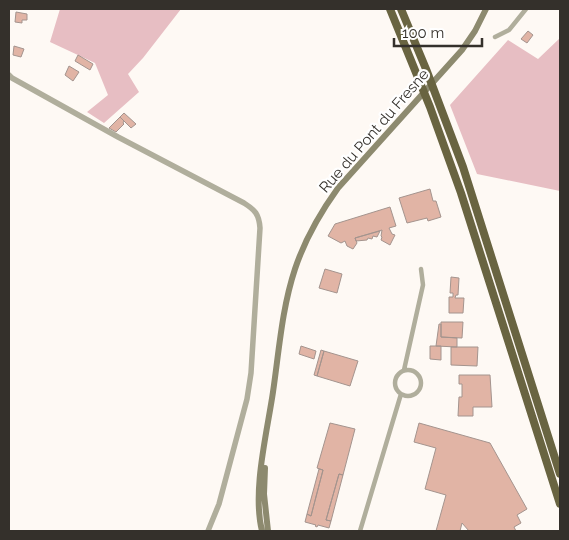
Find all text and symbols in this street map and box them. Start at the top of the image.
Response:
scale bar [394,15,482,47]
text: 100 m [402,24,444,42]
street label: Rue du Pont du Fresne [315,65,433,196]

